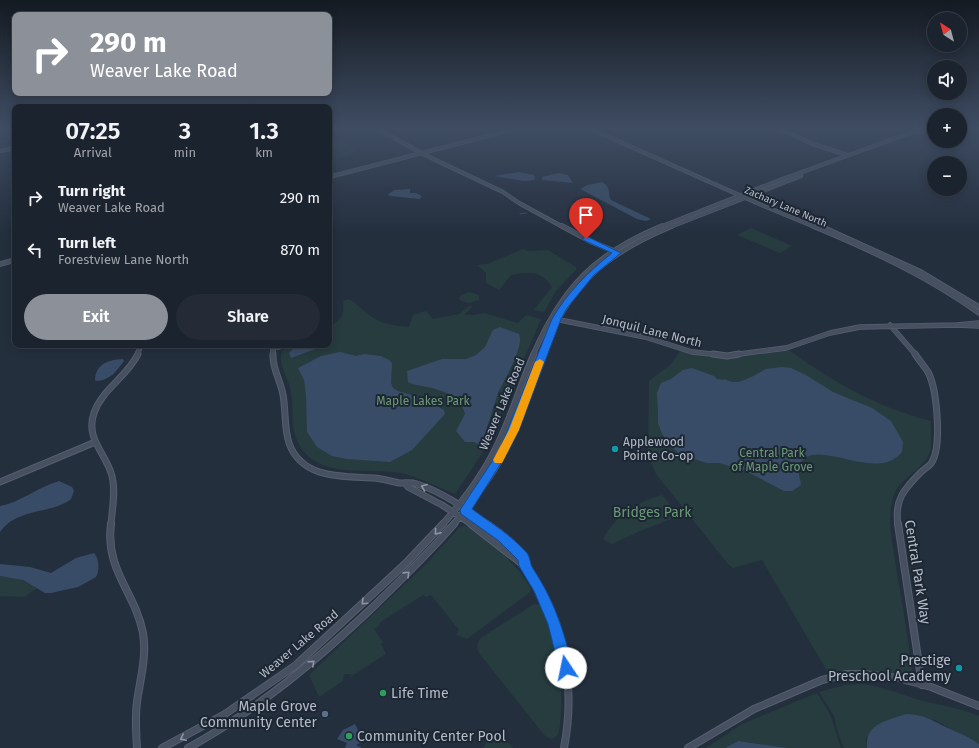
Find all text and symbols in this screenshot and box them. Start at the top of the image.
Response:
north arrow [927,12,967,52]
map controls [927,12,967,196]
text: 290 m [90,26,167,59]
icon: right [24,28,76,80]
text: Weaver Lake Road [90,60,238,82]
button: sound [927,60,967,100]
button: + [927,108,967,148]
text: 07:25 [65,117,120,145]
text: 3 [179,117,191,145]
text: 1.3 [249,117,279,145]
text: Arrival [74,145,112,160]
text: min [174,145,196,160]
text: km [255,145,273,160]
button: − [927,156,967,196]
text: Turn right [58,182,125,200]
street label: Zachary Lane North [743,184,829,230]
icon: right [24,187,46,209]
text: 290 m [280,189,320,207]
pin [569,198,603,239]
text: Weaver Lake Road [58,200,165,215]
icon: arrive [575,204,597,226]
text: Turn left [58,234,116,252]
icon: left [24,239,46,261]
text: 870 m [280,241,320,259]
text: Forestview Lane North [58,252,189,267]
button: Exit [24,294,168,340]
button: Share [176,294,320,340]
street label: Jonquil Lane North [601,312,703,350]
street label: Weaver Lake Road [476,356,528,452]
park label: Maple Lakes Park [376,394,471,408]
place label: Applewood Pointe Co-op [623,435,693,463]
marker: Applewood Pointe Co-op [610,444,620,454]
park label: Central Park of Maple Grove [731,446,813,474]
one-way arrow [421,483,428,491]
park label: Bridges Park [613,504,692,521]
street label: Central Park Way [901,519,934,626]
one-way arrow [434,527,441,534]
one-way arrow [402,571,410,579]
one-way arrow [361,597,369,605]
street label: Weaver Lake Road [257,607,341,681]
position arrow [545,647,587,689]
place label: Prestige Preschool Academy [828,652,951,685]
one-way arrow [308,661,315,668]
marker: Prestige Preschool Academy [954,663,964,673]
place label: Life Time [391,685,449,702]
marker: Life Time [378,688,388,698]
place label: Maple Grove Community Center [200,698,318,731]
marker: Maple Grove Community Center [320,709,330,719]
place label: Community Center Pool [357,728,506,745]
marker: Community Center Pool [344,731,354,741]
one-way arrow [179,733,187,741]

